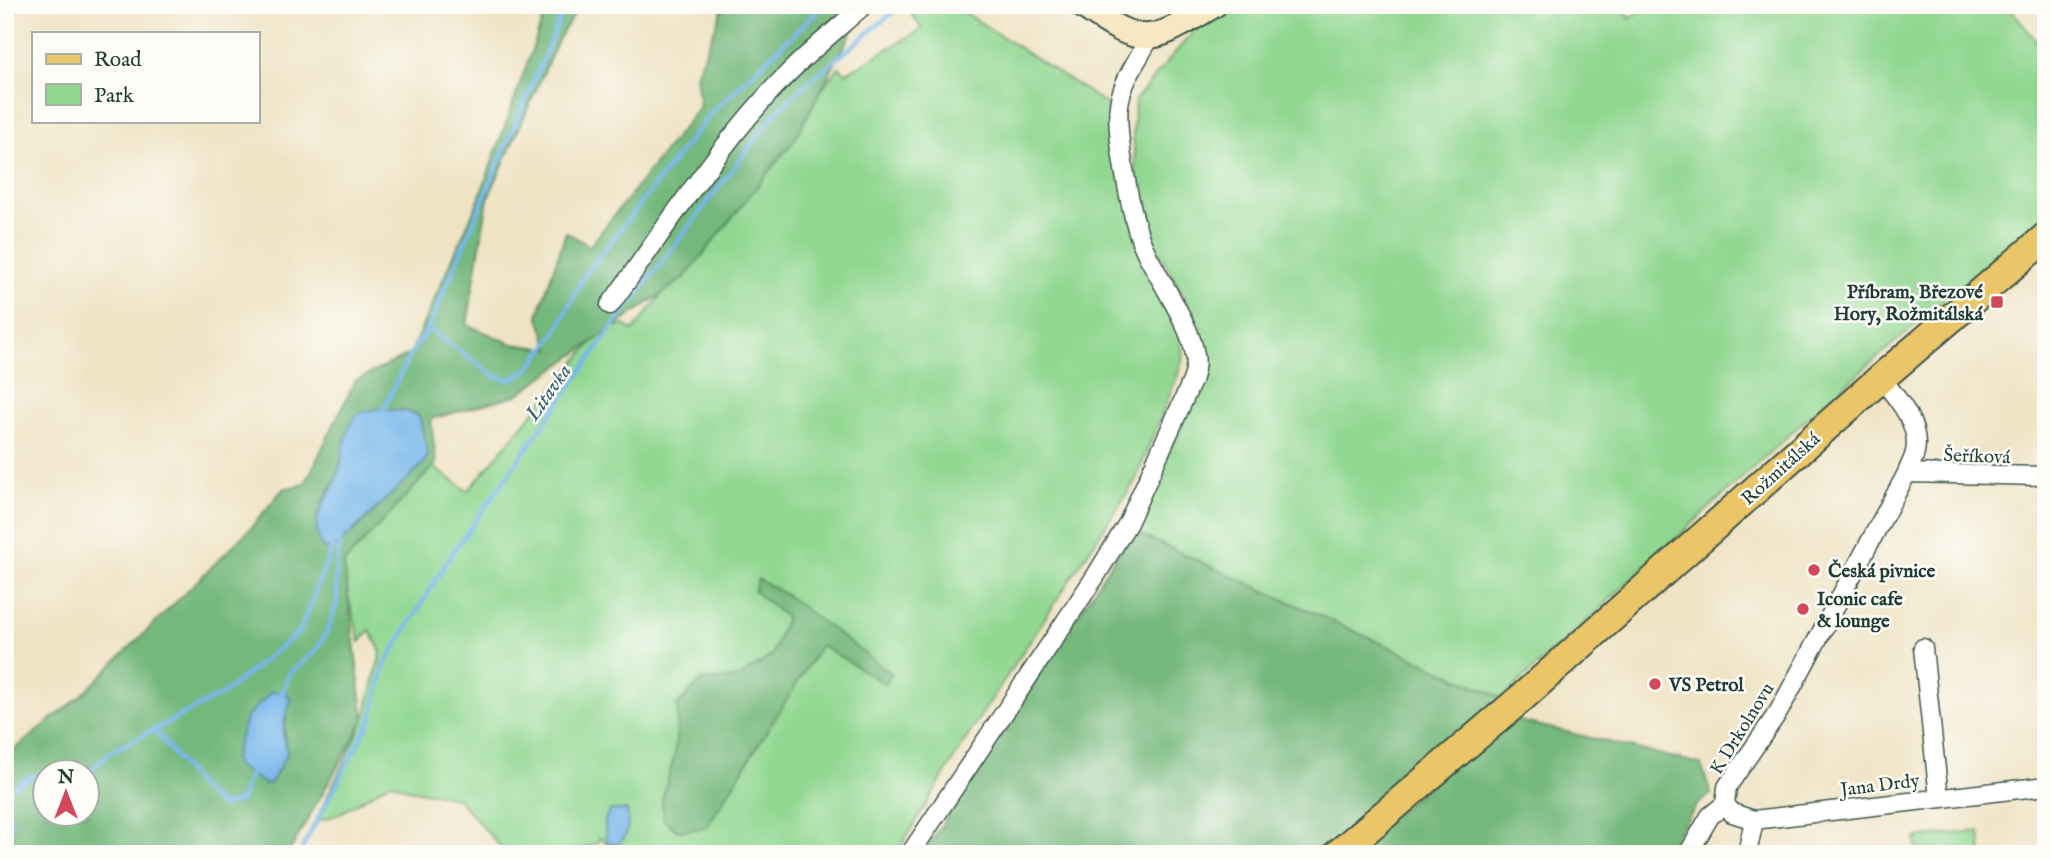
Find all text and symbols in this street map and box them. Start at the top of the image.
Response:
legend [32,32,259,122]
text: Road [94,47,142,74]
text: Park [94,83,135,110]
place label: Příbram, Březové Hory, Rožmitálská [1834,281,1984,327]
marker: Příbram, Březové Hory, Rožmitálská [1989,294,2005,310]
water label: Litavka [519,359,578,427]
street label: Rožmitálská [1737,427,1826,511]
street label: Šeříková [1943,443,2012,470]
place label: Česká pivnice [1828,559,1935,584]
marker: Česká pivnice [1806,562,1822,578]
place label: Iconic cafe & lounge [1817,588,1903,634]
marker: Iconic cafe & lounge [1795,601,1811,617]
place label: VS Petrol [1668,674,1744,698]
marker: VS Petrol [1647,676,1663,692]
street label: K Drkolnovu [1705,679,1780,779]
north arrow [32,758,102,828]
text: N [57,766,75,790]
street label: Jana Drdy [1837,769,1922,803]

